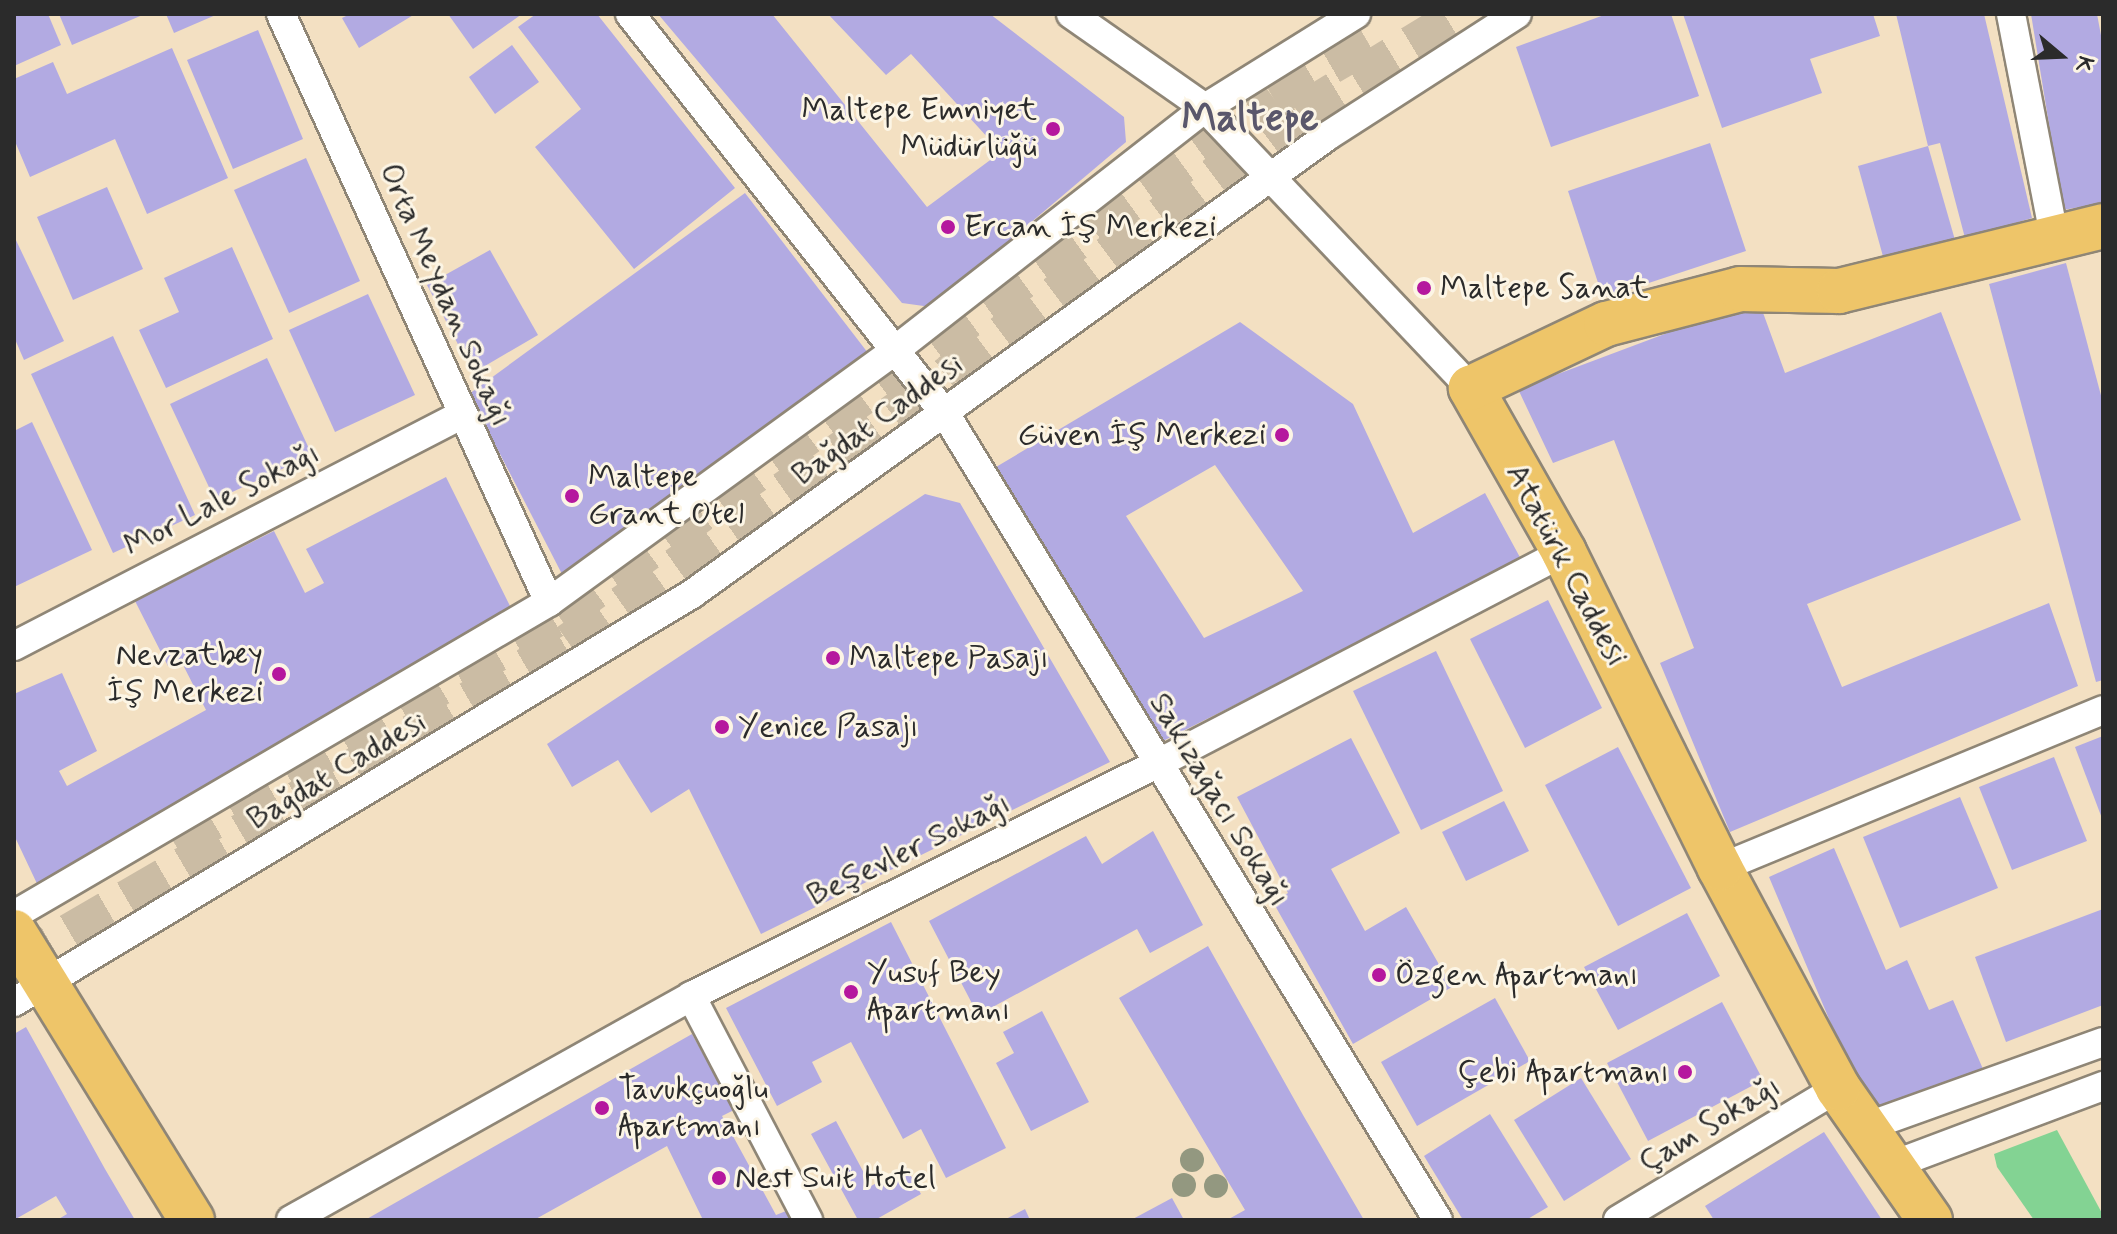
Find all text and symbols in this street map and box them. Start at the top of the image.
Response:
north arrow [2021,16,2101,96]
text: K [2068,52,2099,76]
place label: Maltepe Emniyet Müdürlüğü [802,92,1037,167]
district label: Maltepe [1181,95,1319,143]
marker: Maltepe Emniyet Müdürlüğü [1044,120,1062,138]
street label: Orta Meydan Sokağı [371,161,519,429]
place label: Ercan İş Merkezi [964,208,1216,246]
marker: Ercan İş Merkezi [939,218,957,236]
place label: Maltepe Sanat [1440,269,1639,307]
marker: Maltepe Sanat [1415,279,1433,297]
street label: Bağdat Caddesi [782,343,974,497]
place label: Güven İş Merkezi [1018,416,1266,454]
marker: Güven İş Merkezi [1273,426,1291,444]
street label: Mor Lale Sokağı [116,433,328,567]
street label: Atatürk Caddesi [1495,455,1637,675]
place label: Maltepe Grant Otel [588,459,753,534]
marker: Maltepe Grant Otel [563,487,581,505]
place label: Nevzatbey İş Merkezi [107,637,263,712]
place label: Maltepe Pasajı [849,639,1050,677]
marker: Maltepe Pasajı [824,649,842,667]
marker: Nevzatbey İş Merkezi [270,665,288,683]
street label: Sakızağacı Sokağı [1140,686,1298,914]
street label: Bağdat Caddesi [238,701,436,841]
place label: Yenice Pasajı [738,708,918,746]
marker: Yenice Pasajı [713,718,731,736]
street label: Beşevler Sokağı [801,784,1017,916]
place label: Yusuf Bey Apartmanı [867,955,1010,1030]
place label: Özgen Apartmanı [1395,956,1638,994]
marker: Özgen Apartmanı [1370,966,1388,984]
marker: Yusuf Bey Apartmanı [842,983,860,1001]
place label: Çebi Apartmanı [1457,1053,1669,1091]
marker: Çebi Apartmanı [1676,1063,1694,1081]
street label: Çam Sokağı [1632,1068,1788,1182]
place label: Tavukçuoğlu Apartmanı [618,1071,768,1146]
marker: Tavukçuoğlu Apartmanı [593,1099,611,1117]
place label: Nest Suit Hotel [735,1159,928,1197]
marker: Nest Suit Hotel [710,1169,728,1187]

